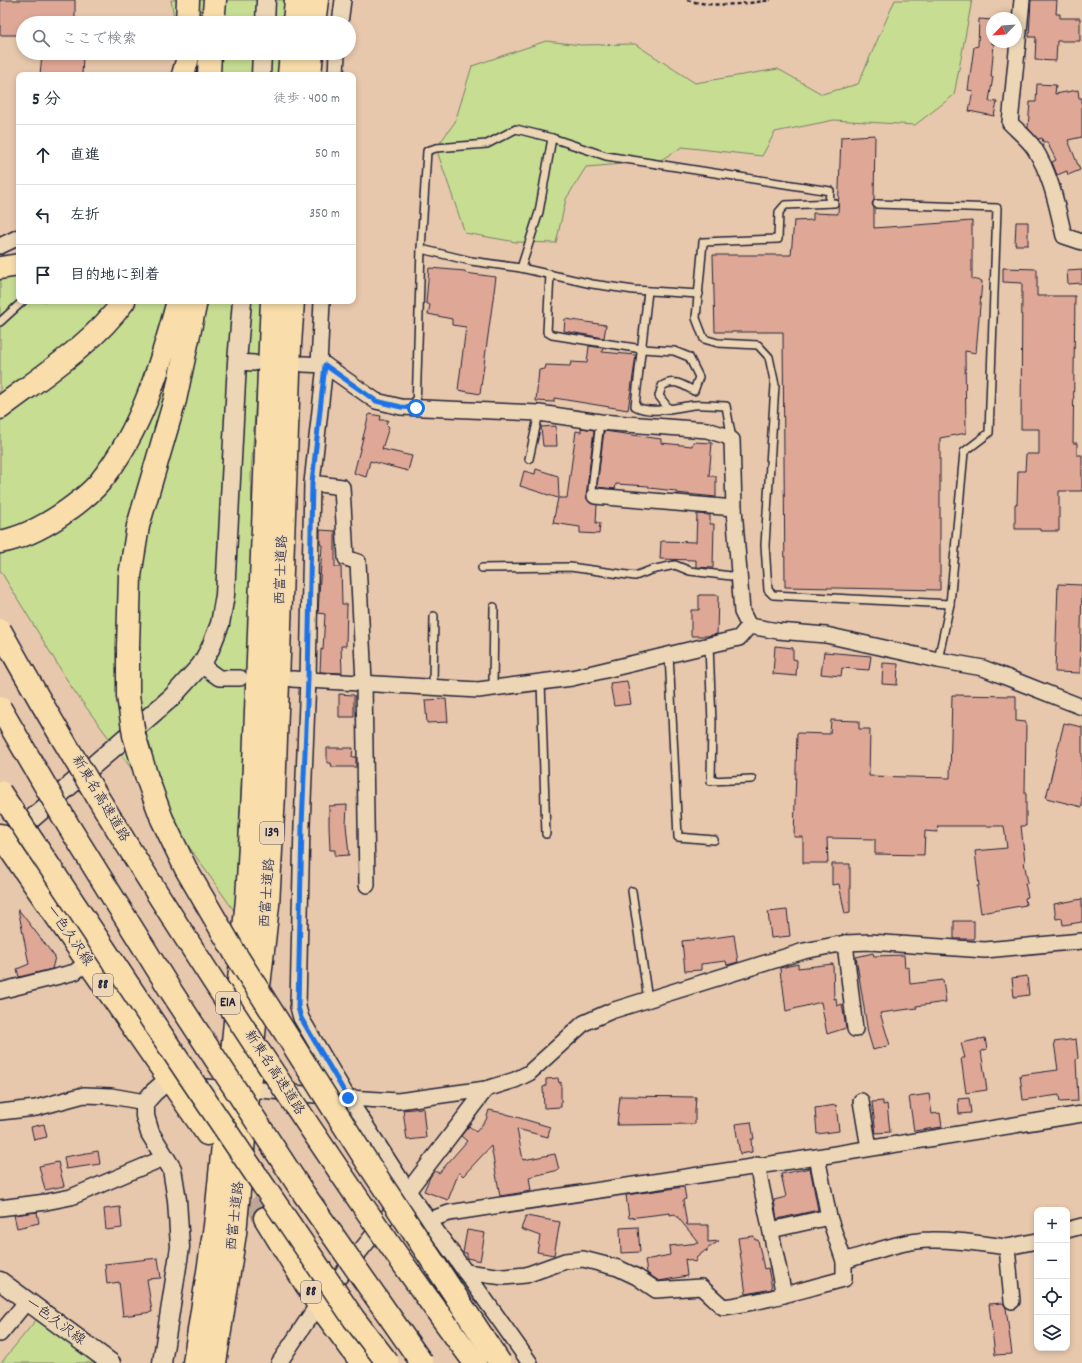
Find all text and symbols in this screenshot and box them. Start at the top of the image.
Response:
north arrow [986,12,1022,48]
search box [16,16,356,60]
icon: search [30,27,52,49]
text: ここで検索 [62,29,137,51]
text: 5 分 [32,89,61,113]
text: 徒歩 · 400 m [274,90,340,109]
icon: ahead [32,144,54,166]
text: 直進 [70,145,100,167]
text: 50 m [315,145,340,164]
icon: left [32,204,54,226]
text: 左折 [70,205,100,227]
text: 350 m [309,205,340,224]
icon: arrive [32,264,54,286]
text: 目的地に到着 [70,265,160,287]
route start [407,399,425,417]
street label: 西富士道路 [271,535,293,605]
street label: 新東名高速道路 [66,752,134,846]
road number: 139 [260,822,284,844]
street label: 西富士道路 [256,857,280,929]
street label: 一色久沢線 [41,902,97,970]
road number: 88 [93,974,113,996]
road number: E1A [216,992,240,1014]
street label: 新東名高速道路 [239,1026,309,1120]
route end [339,1089,357,1107]
street label: 西富士道路 [222,1180,250,1252]
map controls [1034,1207,1070,1351]
button: + [1034,1207,1070,1243]
button: − [1034,1243,1070,1279]
button: locate [1034,1279,1070,1315]
road number: 88 [301,1281,321,1303]
street label: 一色久沢線 [21,1293,89,1351]
button: layers [1034,1315,1070,1351]

